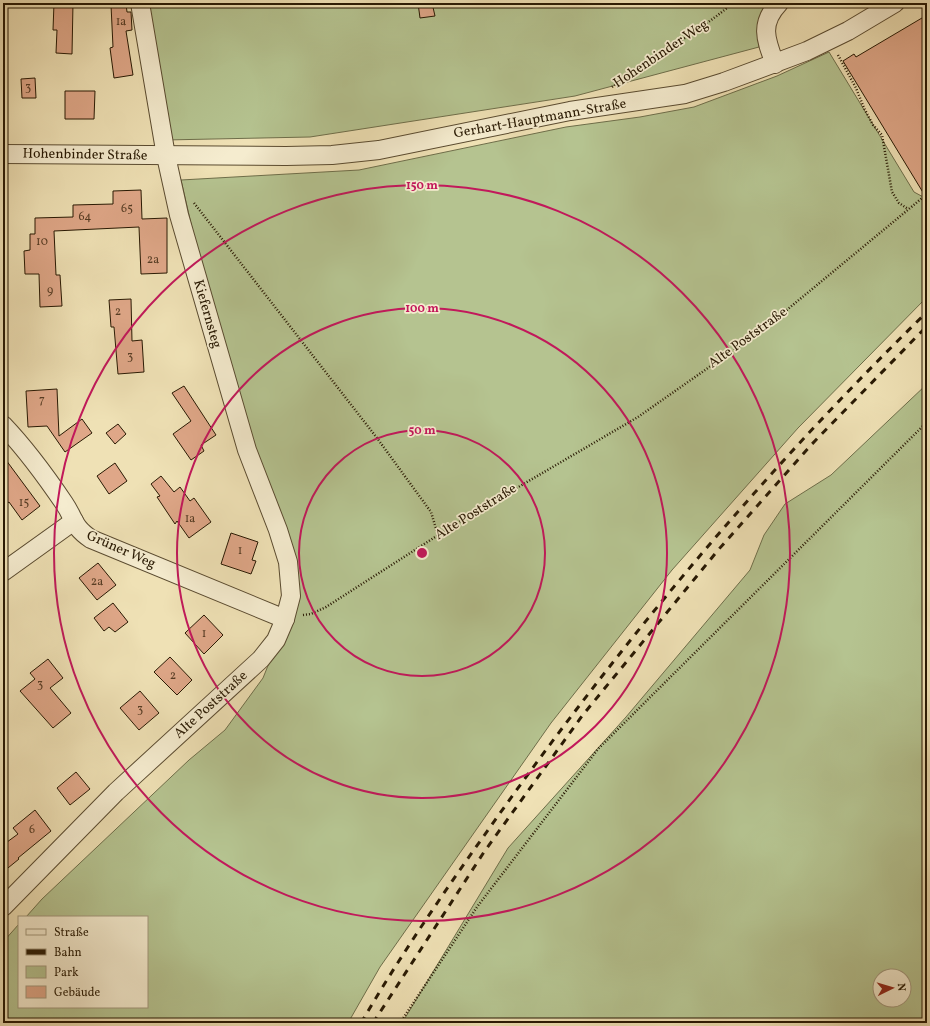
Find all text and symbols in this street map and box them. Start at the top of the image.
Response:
house number: 1a [116,14,126,30]
street label: Hohenbinder Weg [610,15,712,93]
house number: 3 [25,80,31,96]
street label: Gerhart-Hauptmann-Straße [452,94,628,144]
street label: Hohenbinder Straße [22,144,148,166]
text: 150 m [406,178,438,194]
house number: 65 [121,201,133,217]
house number: 64 [79,209,91,225]
house number: 10 [36,234,48,250]
house number: 2a [147,252,159,268]
street label: Kiefernsteg [188,277,226,351]
house number: 9 [47,283,53,299]
text: 100 m [405,301,439,317]
street label: Alte Poststraße [705,303,792,373]
house number: 2 [115,304,121,320]
house number: 3 [127,349,133,365]
house number: 7 [39,392,45,408]
text: 50 m [408,423,436,439]
street label: Alte Poststraße [431,479,521,545]
house number: 15 [19,495,29,511]
house number: 1a [185,511,195,527]
street label: Grüner Weg [83,526,159,574]
house number: 1 [238,543,242,559]
centre of rings [415,546,429,560]
house number: 2a [91,574,103,590]
house number: 1 [202,626,206,642]
street label: Alte Poststraße [170,667,252,743]
house number: 2 [170,668,176,684]
house number: 3 [37,677,43,693]
house number: 3 [137,702,143,718]
house number: 6 [29,822,35,838]
legend [18,916,148,1008]
text: Straße [54,925,89,941]
text: Bahn [54,945,82,961]
text: Park [54,965,79,981]
north arrow [872,968,912,1008]
text: N [893,983,908,992]
text: Gebäude [54,985,101,1001]

